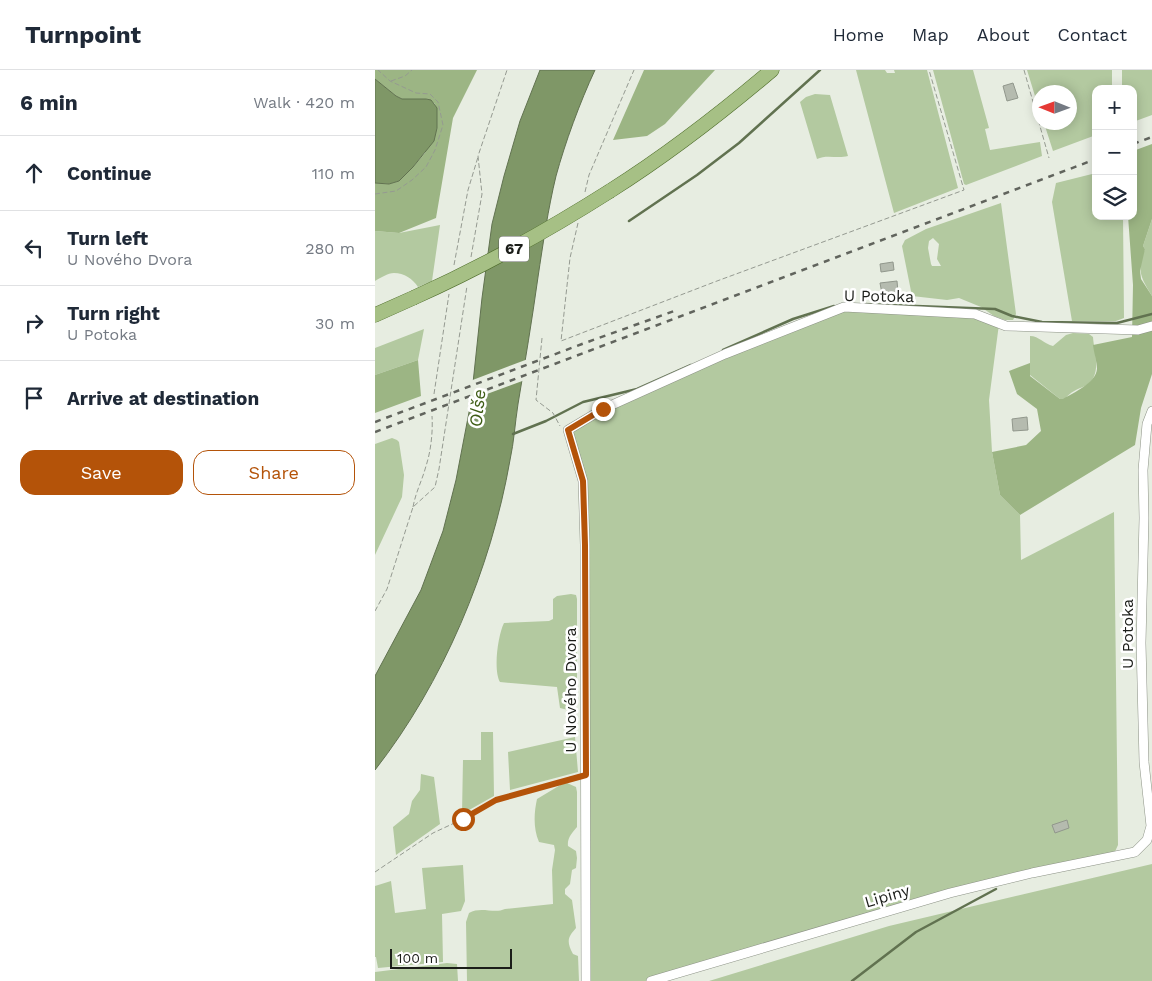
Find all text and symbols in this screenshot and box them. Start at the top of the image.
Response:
text: Turnpoint [25,21,141,49]
text: Home [833,24,884,45]
text: Map [912,24,949,45]
text: About [977,24,1029,45]
text: Contact [1057,24,1127,45]
north arrow [1032,85,1077,130]
map controls [1092,85,1137,220]
button: + [1092,85,1137,130]
text: 6 min [20,90,78,115]
text: Walk · 420 m [253,93,355,112]
button: − [1092,130,1137,175]
icon: ahead [20,159,48,187]
text: Continue [67,162,151,185]
text: 110 m [312,164,355,183]
button: layers [1092,175,1137,220]
text: Turn left [67,227,148,250]
icon: left [20,234,48,262]
road number: 67 [499,236,529,262]
text: 280 m [305,239,355,258]
text: U Nového Dvora [67,250,192,269]
street label: U Potoka [844,286,914,306]
text: Turn right [67,302,160,325]
icon: right [20,309,48,337]
text: 30 m [315,314,355,333]
text: U Potoka [67,325,137,344]
icon: arrive [20,384,48,412]
text: Arrive at destination [67,387,259,410]
water label: Olše [465,388,489,428]
route end [592,398,615,421]
button: Save [20,450,183,495]
button: Share [193,450,355,495]
street label: U Potoka [1118,599,1137,669]
street label: U Nového Dvora [561,627,580,753]
route start [452,808,475,831]
street label: Lipiny [862,880,912,911]
scale bar [390,946,513,969]
text: 100 m [397,950,438,966]

